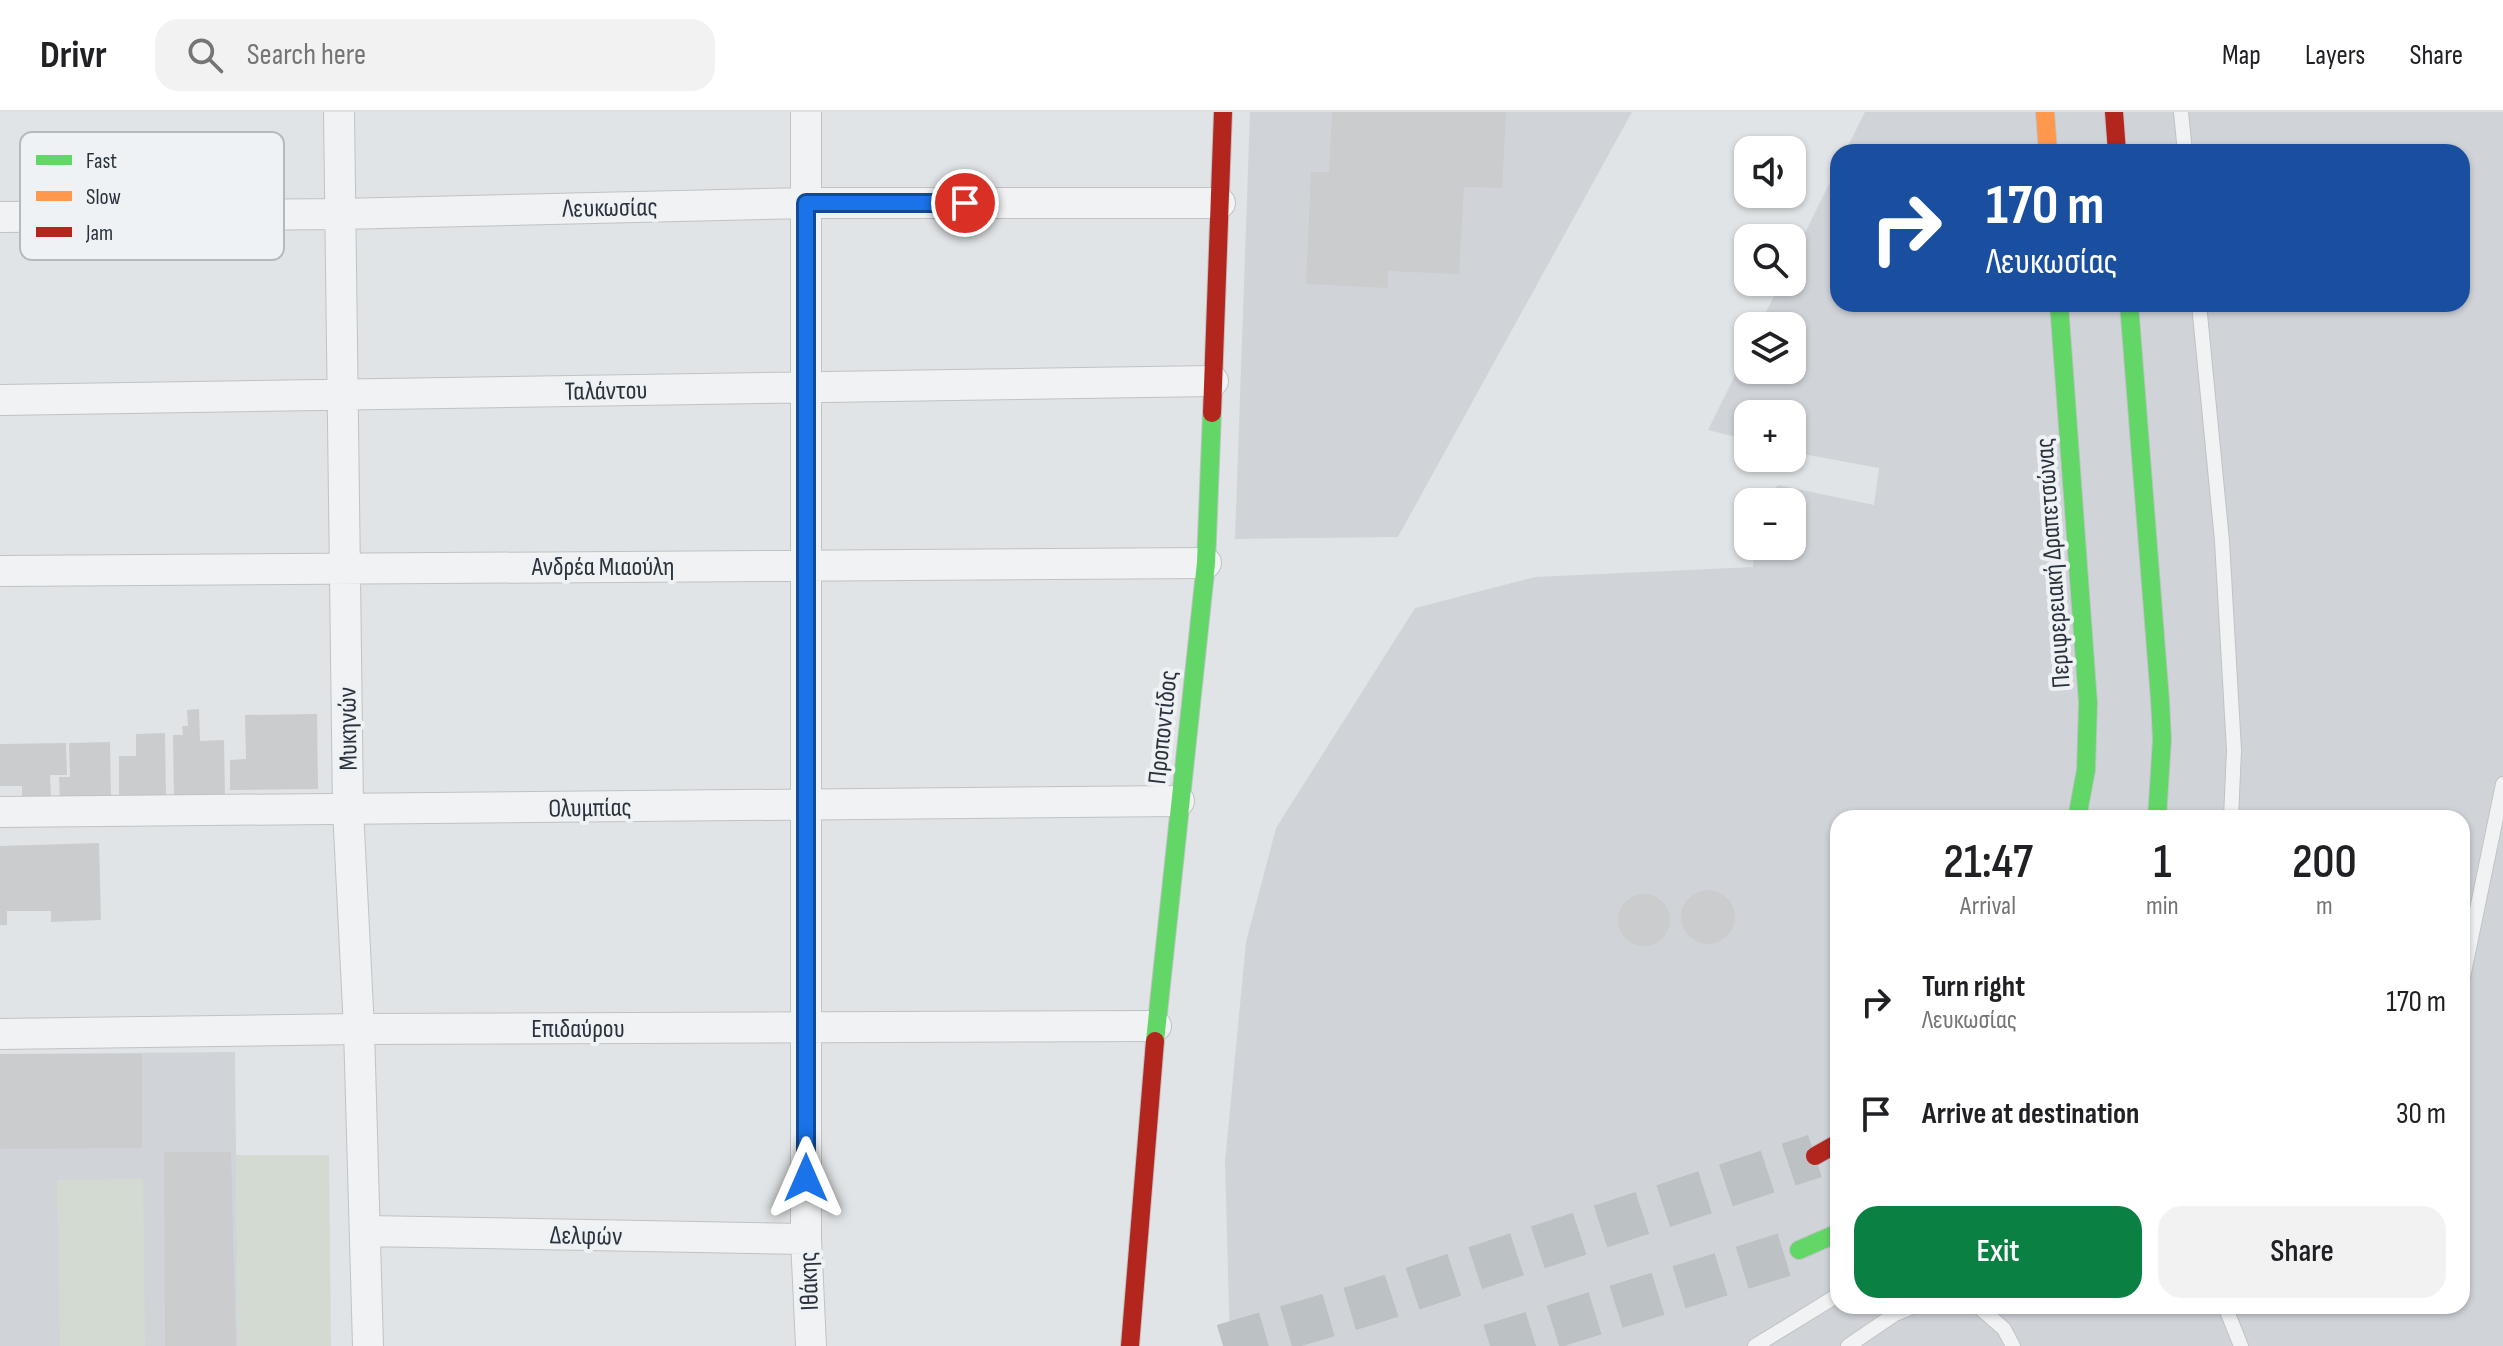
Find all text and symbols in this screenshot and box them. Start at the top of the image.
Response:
search box [155,19,715,91]
text: Drivr [40,33,107,78]
icon: search [183,33,227,77]
text: Search here [247,37,366,73]
text: Map [2222,39,2261,72]
text: Layers [2305,39,2365,72]
text: Share [2409,39,2463,72]
legend [20,132,284,260]
map controls [1734,136,1806,560]
button: sound [1734,136,1806,208]
text: Fast [86,148,117,175]
pin [931,169,999,237]
text: 170 m [1986,173,2104,240]
icon: right [1854,176,1958,280]
icon: arrive [943,181,987,225]
text: Slow [86,184,121,211]
street label: Λευκωσίας [561,192,658,225]
text: Jam [85,220,113,247]
button: search [1734,224,1806,296]
text: Λευκωσίας [1986,241,2118,284]
button: layers [1734,312,1806,384]
street label: Ταλάντου [564,375,648,408]
button: + [1734,400,1806,472]
street label: Περιφερειακή Δραπετσώνας [2029,437,2078,689]
button: − [1734,488,1806,560]
street label: Ανδρέα Μιαούλη [531,552,674,583]
street label: Προποντίδος [1142,669,1185,786]
street label: Μυκηνών [332,687,365,771]
street label: Ολυμπίας [548,792,632,825]
text: 21:47 [1943,834,2033,891]
text: 1 [2153,834,2171,891]
text: 200 [2292,834,2357,891]
text: Arrival [1960,891,2016,922]
text: min [2146,891,2179,922]
text: m [2316,891,2333,922]
text: Turn right [1922,969,2025,1005]
icon: right [1854,980,1898,1024]
text: 170 m [2386,984,2446,1020]
text: Λευκωσίας [1922,1005,2017,1036]
street label: Επιδαύρου [531,1014,625,1045]
icon: arrive [1854,1092,1898,1136]
text: Arrive at destination [1922,1096,2139,1132]
text: 30 m [2396,1096,2446,1132]
position arrow [764,1136,848,1220]
button: Exit [1854,1206,2142,1298]
button: Share [2158,1206,2446,1298]
street label: Δελφών [550,1220,622,1253]
street label: Ιθάκης [793,1251,826,1311]

